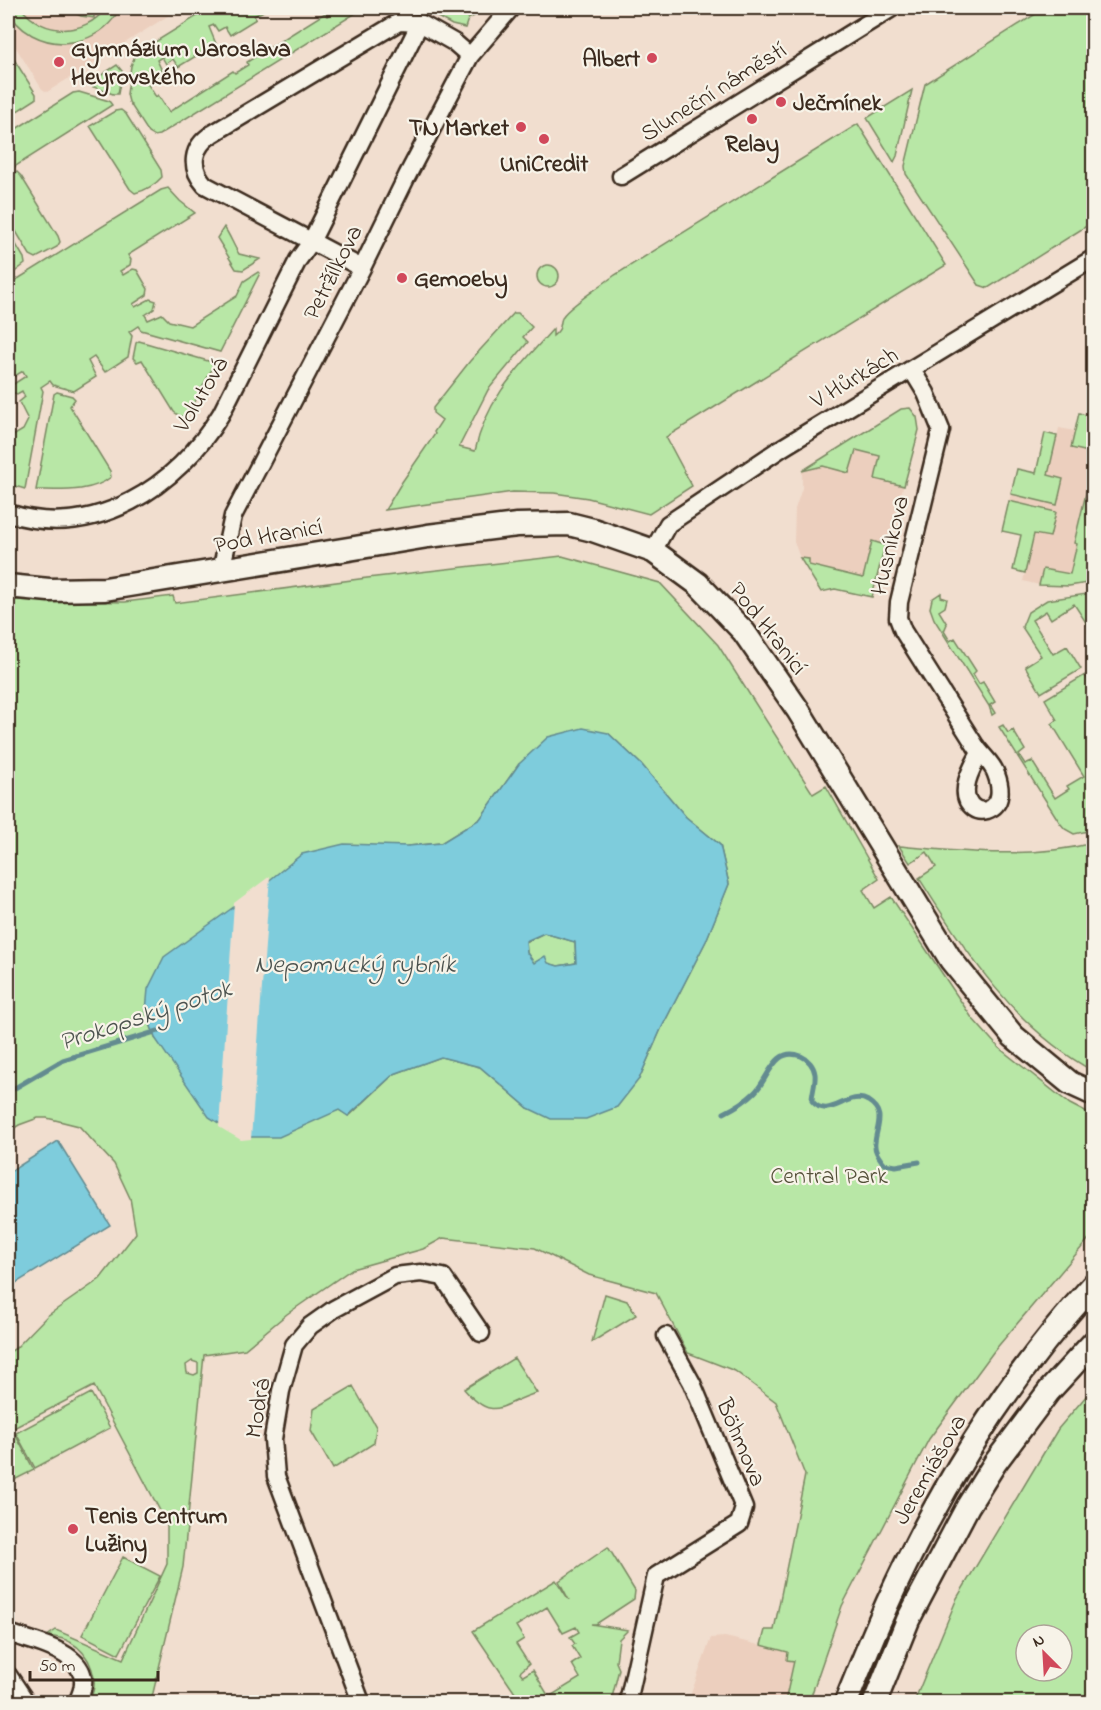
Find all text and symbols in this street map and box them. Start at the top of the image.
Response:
place label: Gymnázium Jaroslava Heyrovského [71,33,291,97]
street label: Sluneční náměstí [634,34,794,152]
place label: Albert [582,43,641,78]
marker: Albert [645,51,659,65]
marker: Gymnázium Jaroslava Heyrovského [52,55,66,69]
place label: Ječmínek [793,87,883,122]
marker: Ječmínek [774,95,788,109]
place label: TN Market [409,112,510,147]
marker: Relay [745,112,759,126]
marker: TN Market [514,120,528,134]
place label: Relay [725,128,779,164]
marker: UniCredit [537,132,551,146]
place label: UniCredit [500,148,589,183]
street label: Petržílkova [295,220,373,327]
place label: Gemoeby [414,263,508,299]
marker: Gemoeby [395,271,409,285]
street label: V Hůrkách [804,339,906,420]
street label: Volutová [165,351,238,441]
street label: Husníkova [863,492,920,599]
street label: Pod Hranicí [211,511,326,564]
street label: Pod Hranicí [719,575,815,684]
water label: Nepomucký rybník [255,947,457,985]
water label: Prokopský potok [55,971,239,1063]
park label: Central Park [770,1160,888,1195]
street label: Modrá [237,1376,281,1441]
street label: Böhmova [705,1393,774,1492]
street label: Jeremiášova [885,1408,977,1532]
place label: Tenis Centrum Lužiny [85,1500,228,1564]
marker: Tenis Centrum Lužiny [66,1522,80,1536]
north arrow [1014,1623,1074,1683]
text: N [1029,1628,1049,1654]
scale bar [30,1644,158,1682]
text: 50 m [39,1654,76,1680]

